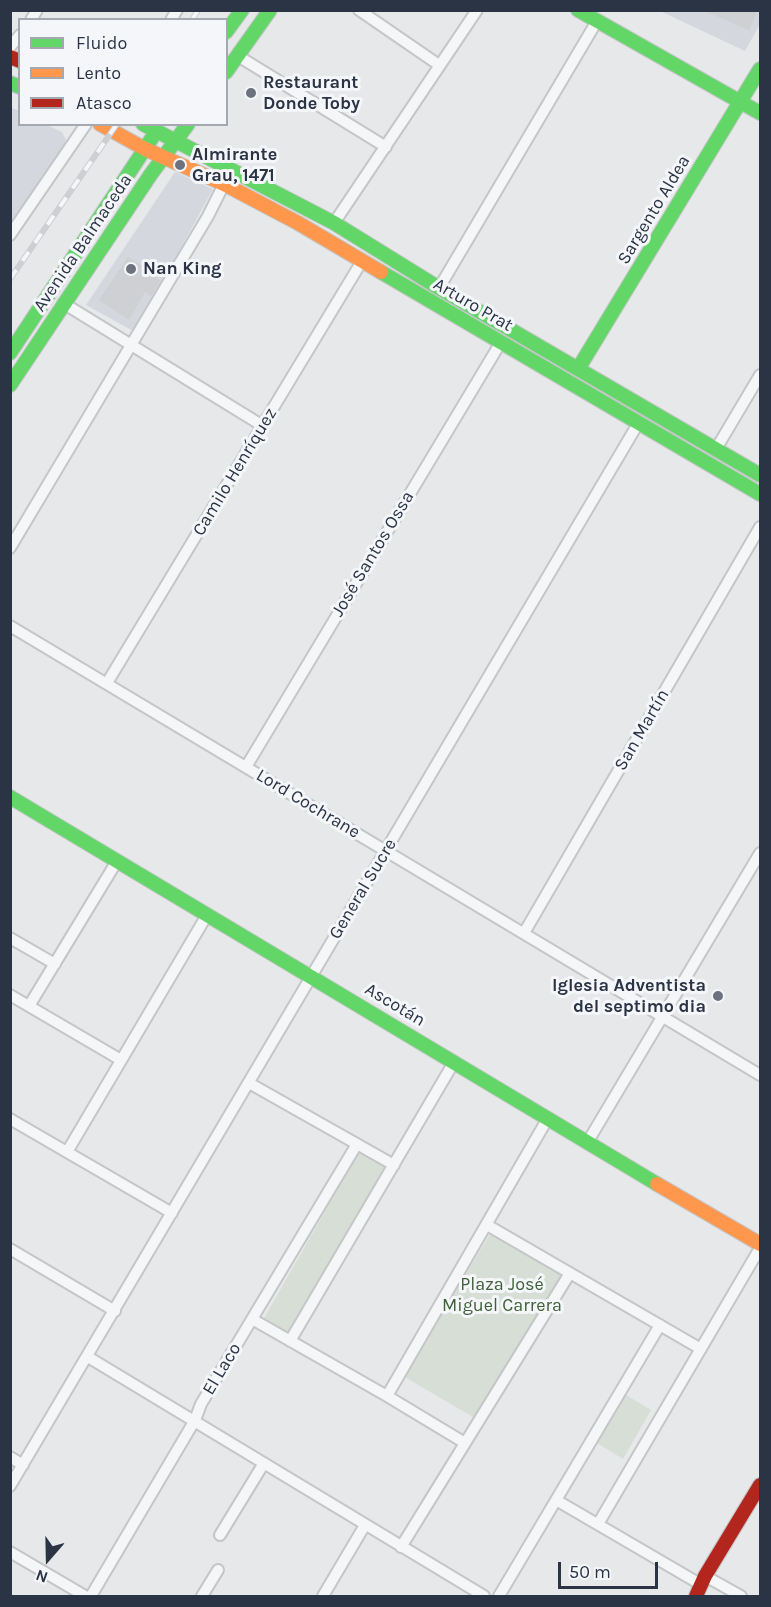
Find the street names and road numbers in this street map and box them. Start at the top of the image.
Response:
street label: Sargento Aldea [613,152,695,268]
street label: Avenida Balmaceda [29,170,137,316]
street label: Arturo Prat [429,274,517,336]
street label: Camilo Henríquez [188,404,282,540]
street label: José Santos Ossa [327,487,419,621]
street label: San Martín [610,685,674,775]
street label: Lord Cochrane [252,765,364,843]
street label: General Sucre [325,835,401,943]
street label: Ascotán [361,979,429,1031]
street label: El Laco [198,1339,246,1399]

